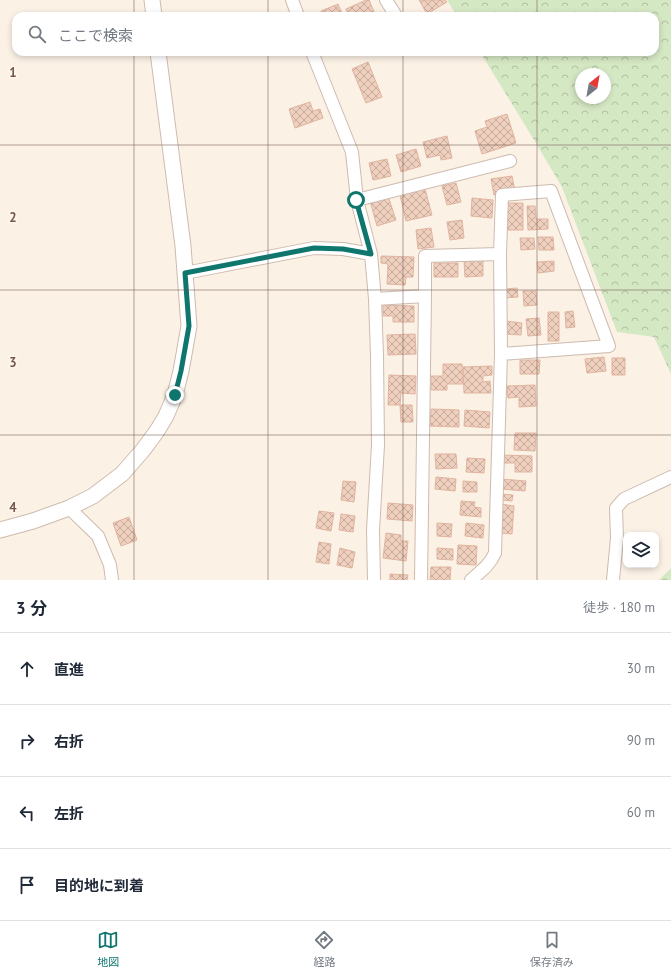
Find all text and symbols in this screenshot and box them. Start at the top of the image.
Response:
search box [12,12,659,56]
icon: search [26,23,48,45]
text: ここで検索 [58,26,133,45]
text: 1 [9,64,17,81]
north arrow [575,68,611,104]
route start [347,191,365,209]
text: 2 [9,209,17,226]
text: 3 [9,354,17,371]
route end [166,386,184,404]
text: 4 [9,499,17,516]
map controls [623,532,659,568]
button: layers [623,532,659,568]
text: 3 分 [16,597,47,619]
text: 徒歩 · 180 m [583,599,655,616]
icon: ahead [16,658,38,680]
text: 直進 [54,660,84,679]
text: 30 m [627,660,655,677]
icon: right [16,730,38,752]
text: 右折 [54,732,84,751]
text: 90 m [627,732,655,749]
icon: left [16,802,38,824]
text: 左折 [54,804,84,823]
text: 60 m [627,804,655,821]
icon: arrive [16,874,38,896]
text: 目的地に到着 [54,876,144,895]
tab: 地図 [97,929,119,969]
tab: 経路 [313,929,335,969]
tab: 保存済み [530,929,574,969]

